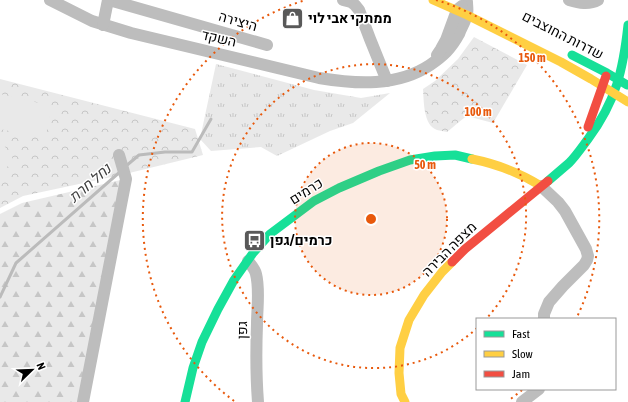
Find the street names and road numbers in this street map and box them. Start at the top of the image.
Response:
street label: היצירה [217,8,259,34]
street label: שדרות החוצבים [520,8,606,62]
street label: השקד [200,26,238,50]
street label: כרמים [286,175,326,207]
street label: מצפה הבירה [418,218,480,280]
street label: גפן [234,321,250,339]

